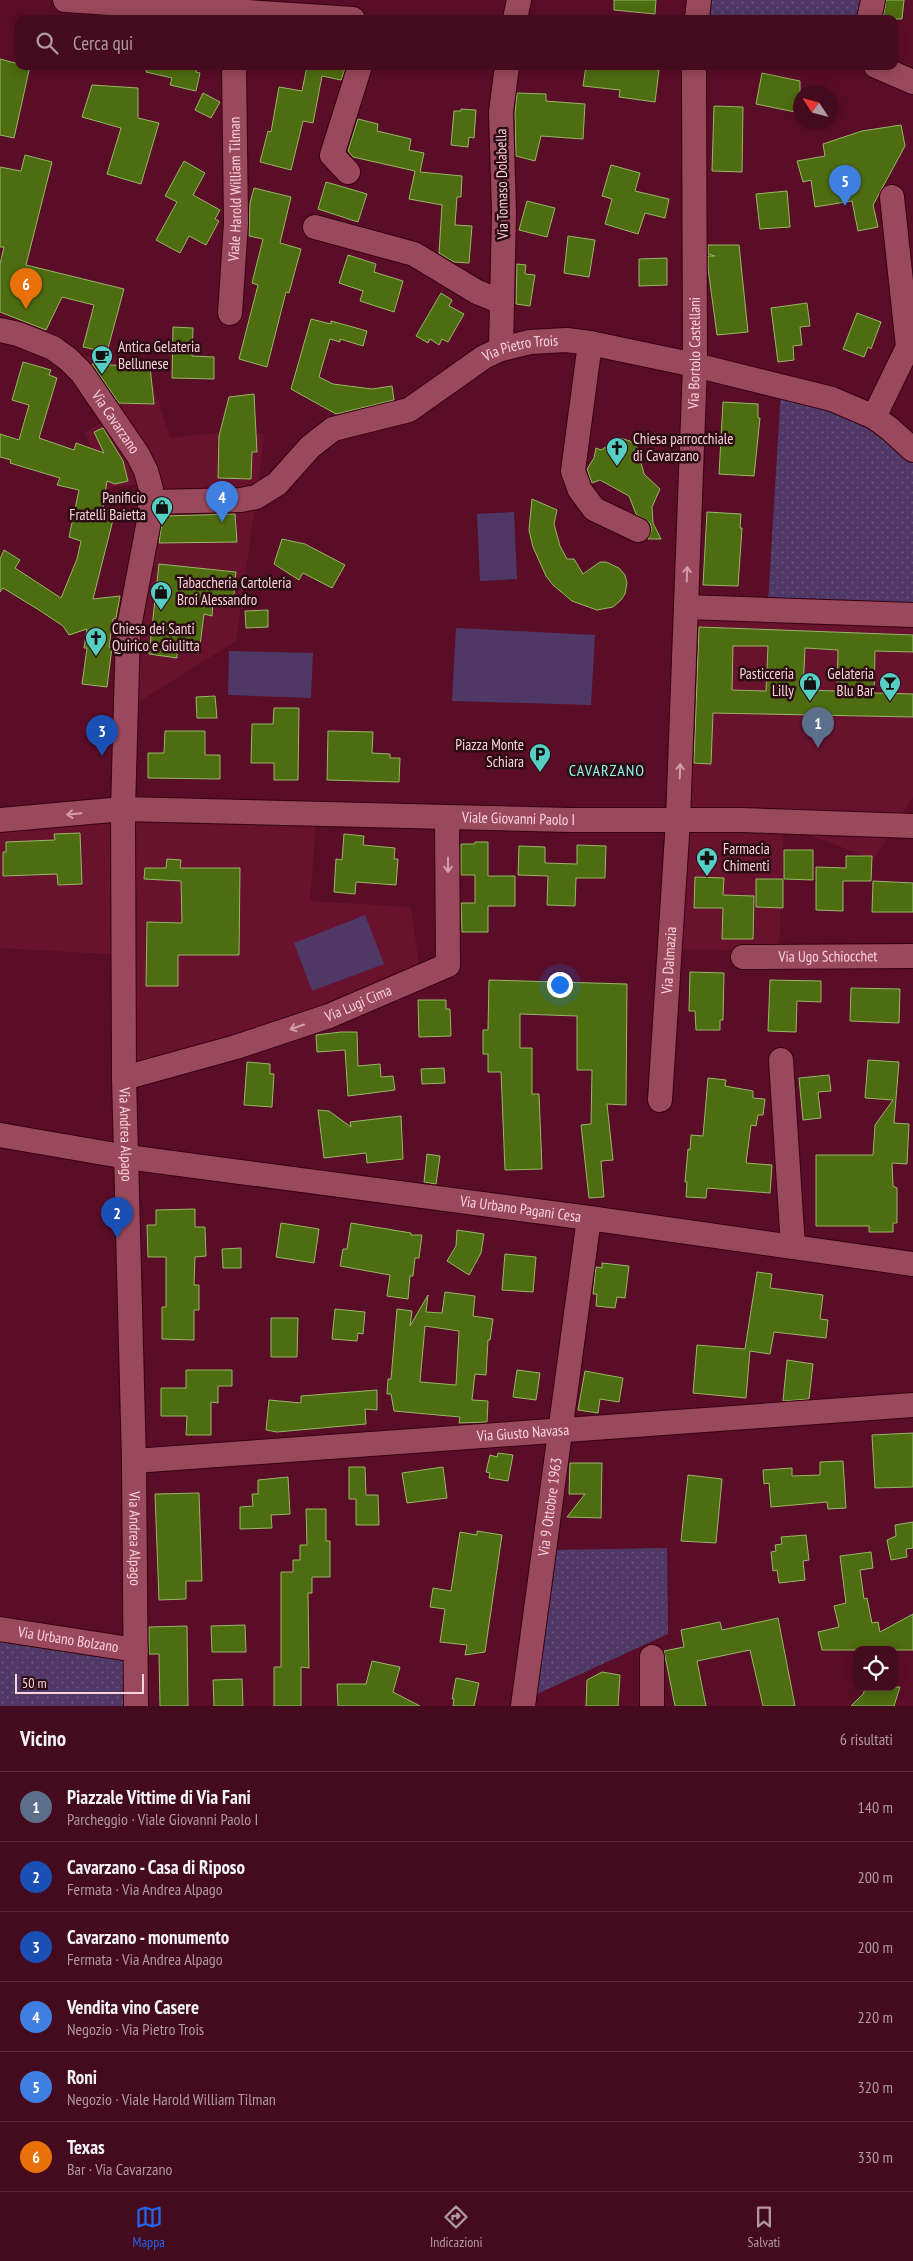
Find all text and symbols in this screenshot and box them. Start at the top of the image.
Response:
search box [15,15,898,70]
icon: search [33,29,61,57]
text: Cerca qui [73,31,133,55]
north arrow [793,85,838,130]
street label: Viale Harold William Tilman [223,117,245,263]
street label: Via Tomaso Dolabella [491,129,512,241]
pin: 5 [829,165,861,206]
pin: 6 [10,268,42,309]
street label: Via Bortolo Castellani [683,297,704,410]
street label: Via Pietro Trois [478,330,559,366]
place label: Antica Gelateria Bellunese [118,337,200,373]
cafe icon: Antica Gelateria Bellunese [90,344,114,375]
street label: Via Cavarzano [87,386,144,457]
place label: Chiesa parrocchiale di Cavarzano [633,429,733,465]
church icon: Chiesa parrocchiale di Cavarzano [605,436,629,467]
pin: 4 [206,481,238,522]
place label: Panificio Fratelli Baietta [69,488,146,524]
shop icon: Panificio Fratelli Baietta [150,495,174,526]
one-way arrow [683,566,692,582]
place label: Tabaccheria Cartoleria Broi Alessandro [177,573,291,609]
shop icon: Tabaccheria Cartoleria Broi Alessandro [149,580,173,611]
place label: Chiesa dei Santi Quirico e Giulitta [112,619,200,655]
church icon: Chiesa dei Santi Quirico e Giulitta [84,626,108,657]
place label: Pasticceria Lilly [739,664,794,700]
place label: Gelateria Blu Bar [827,664,875,700]
shop icon: Pasticceria Lilly [798,671,822,702]
bar icon: Gelateria Blu Bar [878,671,902,702]
pin: 1 [802,707,834,748]
pin: 3 [86,715,118,756]
place label: Piazza Monte Schiara [455,735,524,771]
parking icon: Piazza Monte Schiara [528,742,552,773]
district label: CAVARZANO [569,760,645,780]
one-way arrow [675,763,685,780]
street label: Viale Giovanni Paolo I [461,807,575,829]
one-way arrow [66,809,82,818]
place label: Farmacia Chimenti [723,839,770,875]
pharmacy icon: Farmacia Chimenti [695,846,719,877]
one-way arrow [443,857,453,873]
street label: Via Dalmazia [657,926,680,995]
street label: Via Ugo Schiocchet [777,946,878,966]
your location [547,972,573,998]
street label: Via Lugi Cima [321,980,394,1026]
one-way arrow [290,1023,305,1032]
street label: Via Andrea Alpago [115,1086,137,1182]
street label: Via Urbano Pagani Cesa [458,1191,582,1226]
pin: 2 [101,1197,133,1238]
street label: Via Giusto Navasa [475,1420,570,1445]
street label: Via 9 Ottobre 1963 [533,1456,566,1558]
street label: Via Andrea Alpago [125,1490,145,1586]
street label: Via Urbano Bolzano [16,1622,120,1656]
map controls [853,1646,898,1691]
button: locate [853,1646,898,1691]
scale bar [15,1671,144,1694]
text: 50 m [22,1674,47,1692]
text: Vicino [20,1725,66,1752]
text: 6 risultati [840,1729,893,1749]
text: Piazzale Vittime di Via Fani [67,1785,251,1809]
text: 1 [32,1797,40,1817]
text: 140 m [858,1797,893,1817]
text: Parcheggio · Viale Giovanni Paolo I [67,1809,258,1829]
text: Cavarzano - Casa di Riposo [67,1855,245,1879]
text: 2 [32,1867,40,1887]
text: 200 m [858,1867,893,1887]
text: Fermata · Via Andrea Alpago [67,1879,223,1899]
text: Cavarzano - monumento [67,1925,229,1949]
text: 3 [32,1937,40,1957]
text: 200 m [858,1937,893,1957]
text: Fermata · Via Andrea Alpago [67,1949,223,1969]
text: Vendita vino Casere [67,1995,199,2019]
text: 4 [32,2007,40,2027]
text: 220 m [858,2007,893,2027]
text: Negozio · Via Pietro Trois [67,2019,204,2039]
text: Roni [67,2065,97,2089]
text: 5 [32,2077,40,2097]
text: 320 m [858,2077,893,2097]
text: Negozio · Viale Harold William Tilman [67,2089,276,2109]
text: Texas [67,2135,105,2159]
text: 6 [32,2147,40,2167]
text: 330 m [858,2147,893,2167]
text: Bar · Via Cavarzano [67,2159,172,2179]
tab: Mappa [133,2203,165,2251]
tab: Indicazioni [430,2203,482,2251]
tab: Salvati [748,2203,780,2251]

